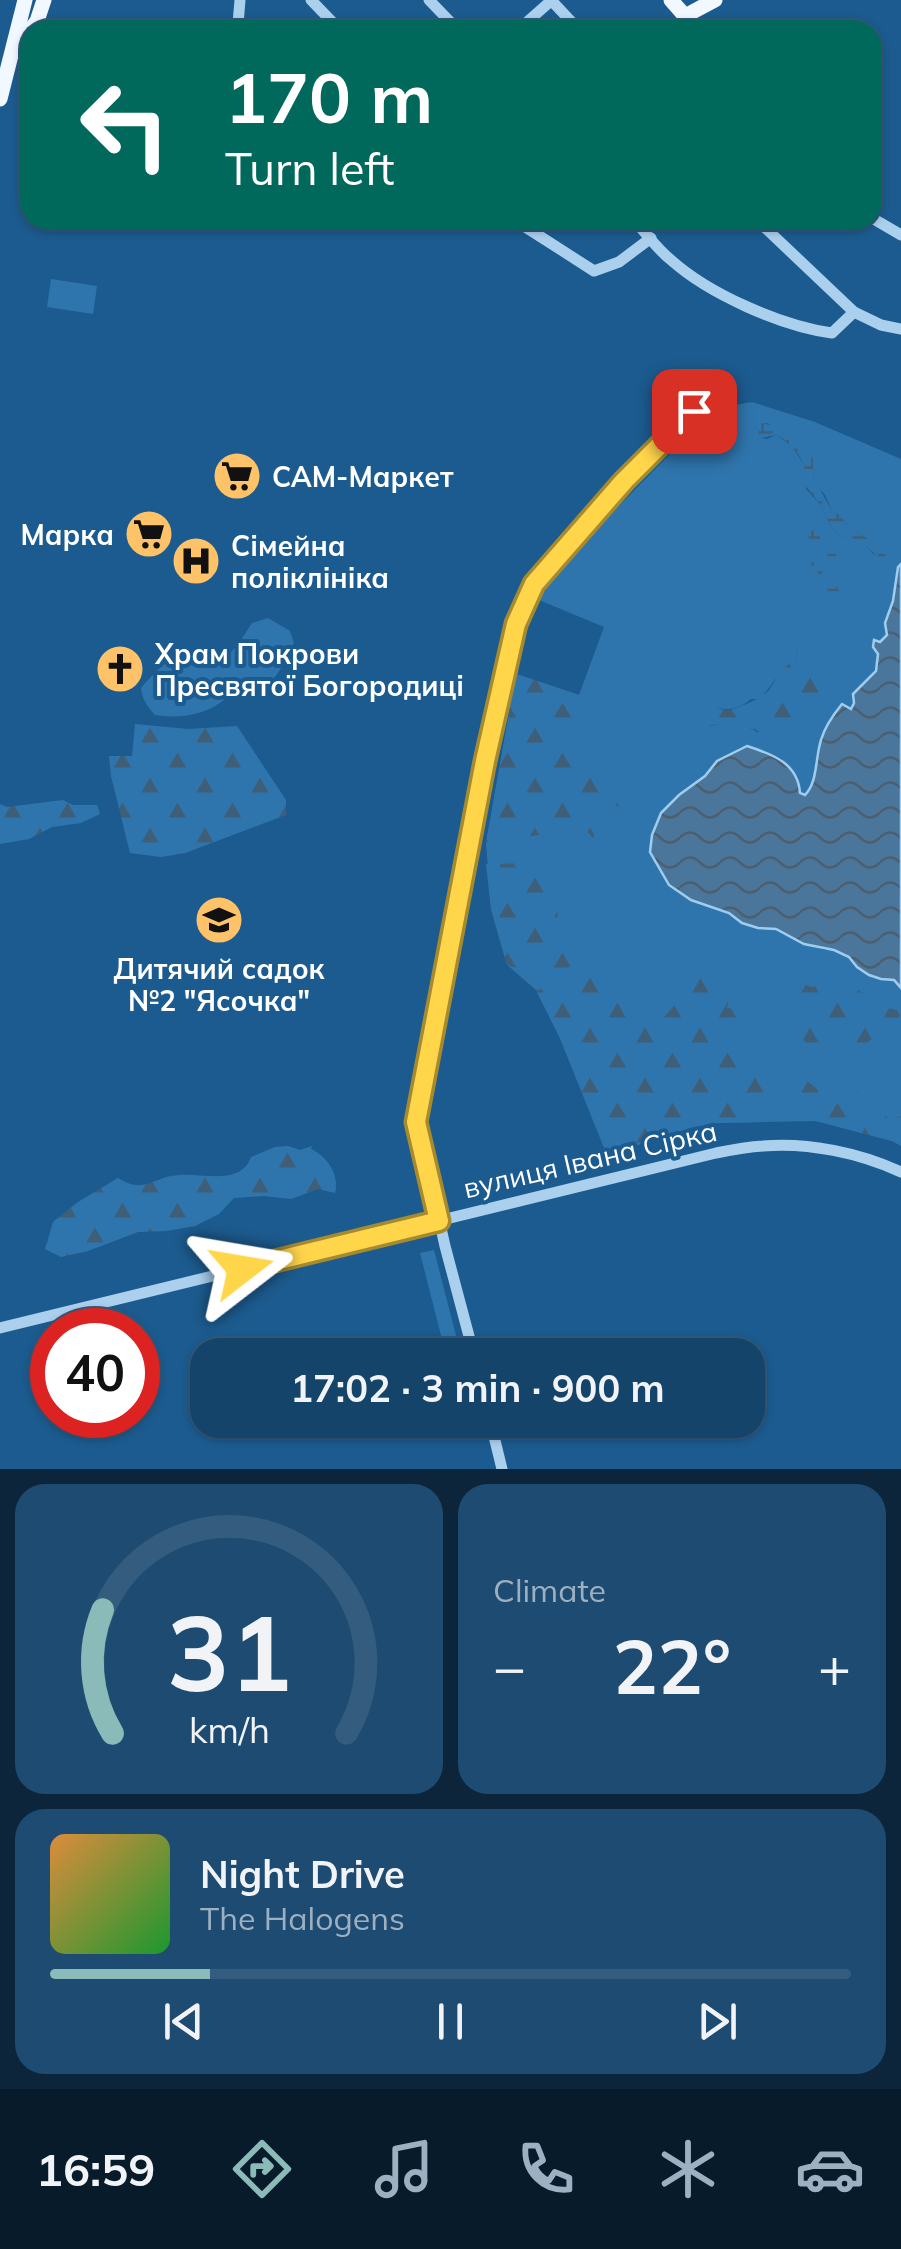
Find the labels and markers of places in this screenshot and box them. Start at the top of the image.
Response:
pin [652,369,737,454]
supermarket icon: САМ-Маркет [211,450,263,502]
place label: САМ-Маркет [272,459,454,494]
supermarket icon: Марка [123,508,175,560]
place label: Марка [20,517,114,552]
place label: Сімейна поліклініка [231,528,389,595]
hospital icon: Сімейна поліклініка [170,535,222,587]
place label: Храм Покрови Пресвятої Богородиці [154,636,464,703]
church icon: Храм Покрови Пресвятої Богородиці [94,643,146,695]
school or university icon: Дитячий садок №2 "Ясочка" [193,894,245,946]
place label: Дитячий садок №2 "Ясочка" [113,951,326,1018]

